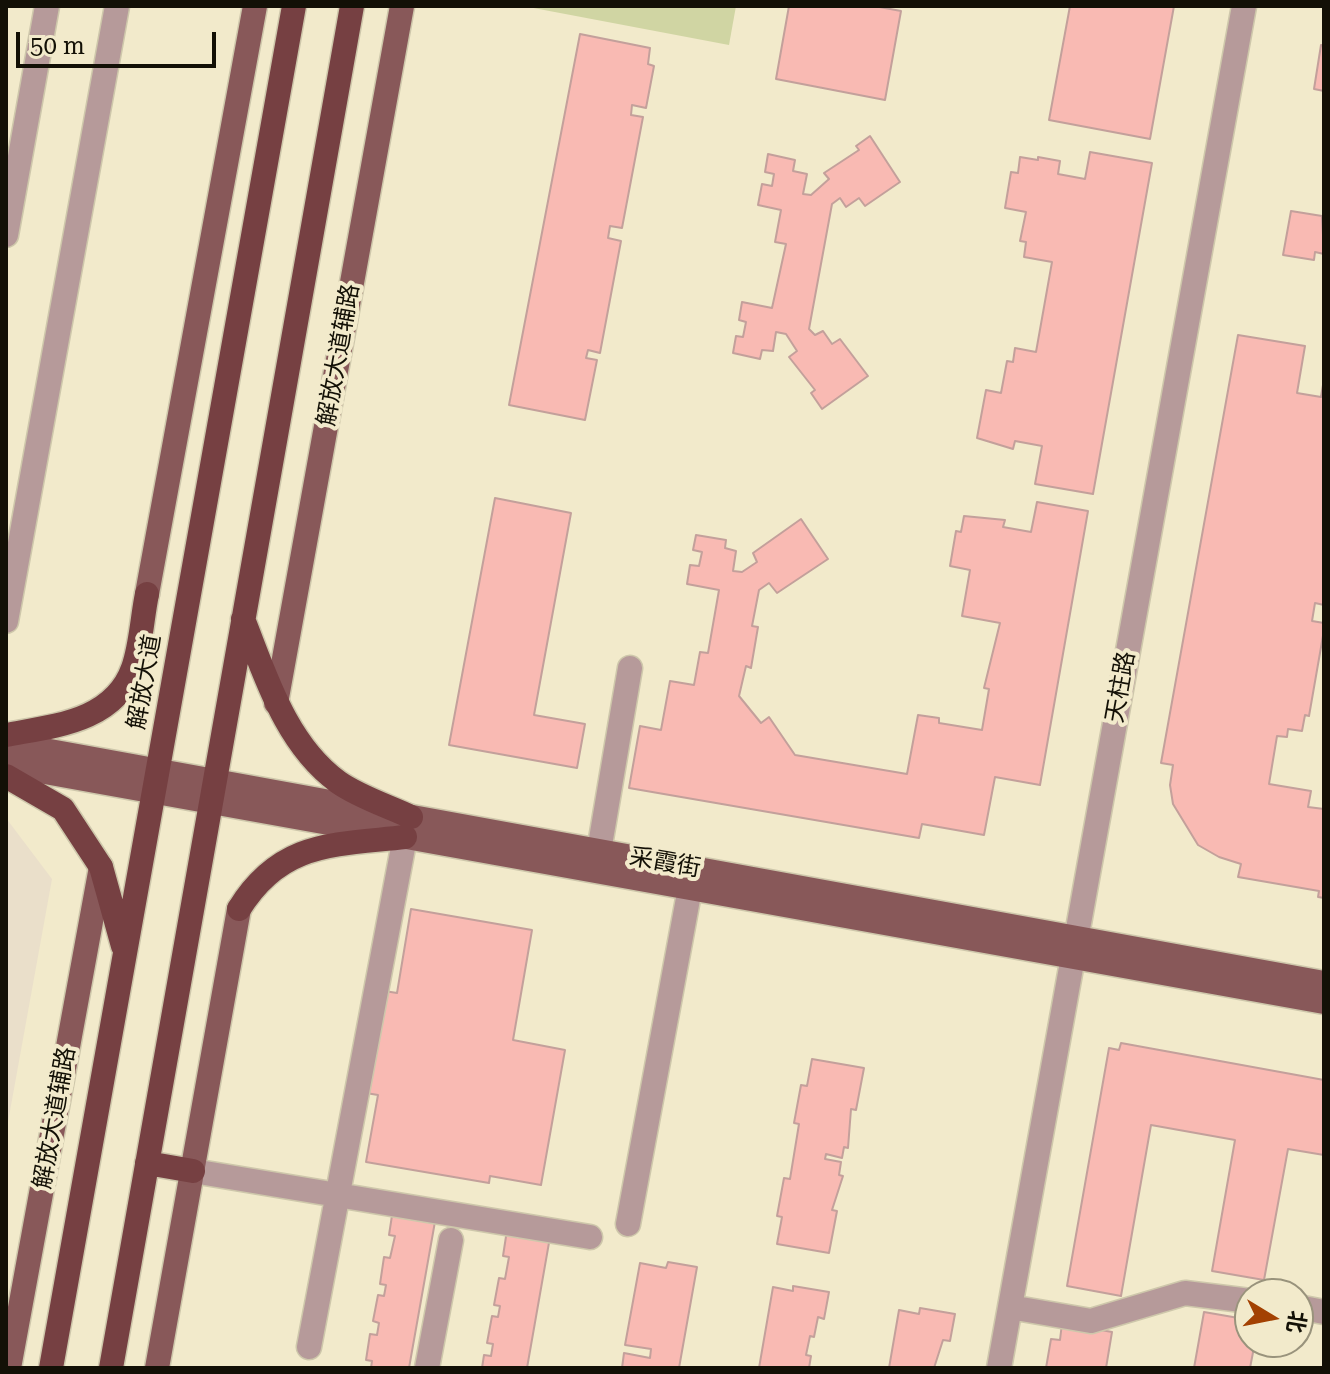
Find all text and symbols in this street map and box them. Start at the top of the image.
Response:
scale bar [20,16,220,66]
text: 50 m [30,32,85,60]
street label: 解放大道辅路 [312,282,366,428]
street label: 解放大道 [122,632,168,732]
street label: 天柱路 [1101,649,1141,725]
street label: 采霞街 [627,843,703,883]
street label: 解放大道辅路 [28,1045,82,1191]
north arrow [1234,1278,1314,1358]
text: 北 [1282,1309,1310,1335]

